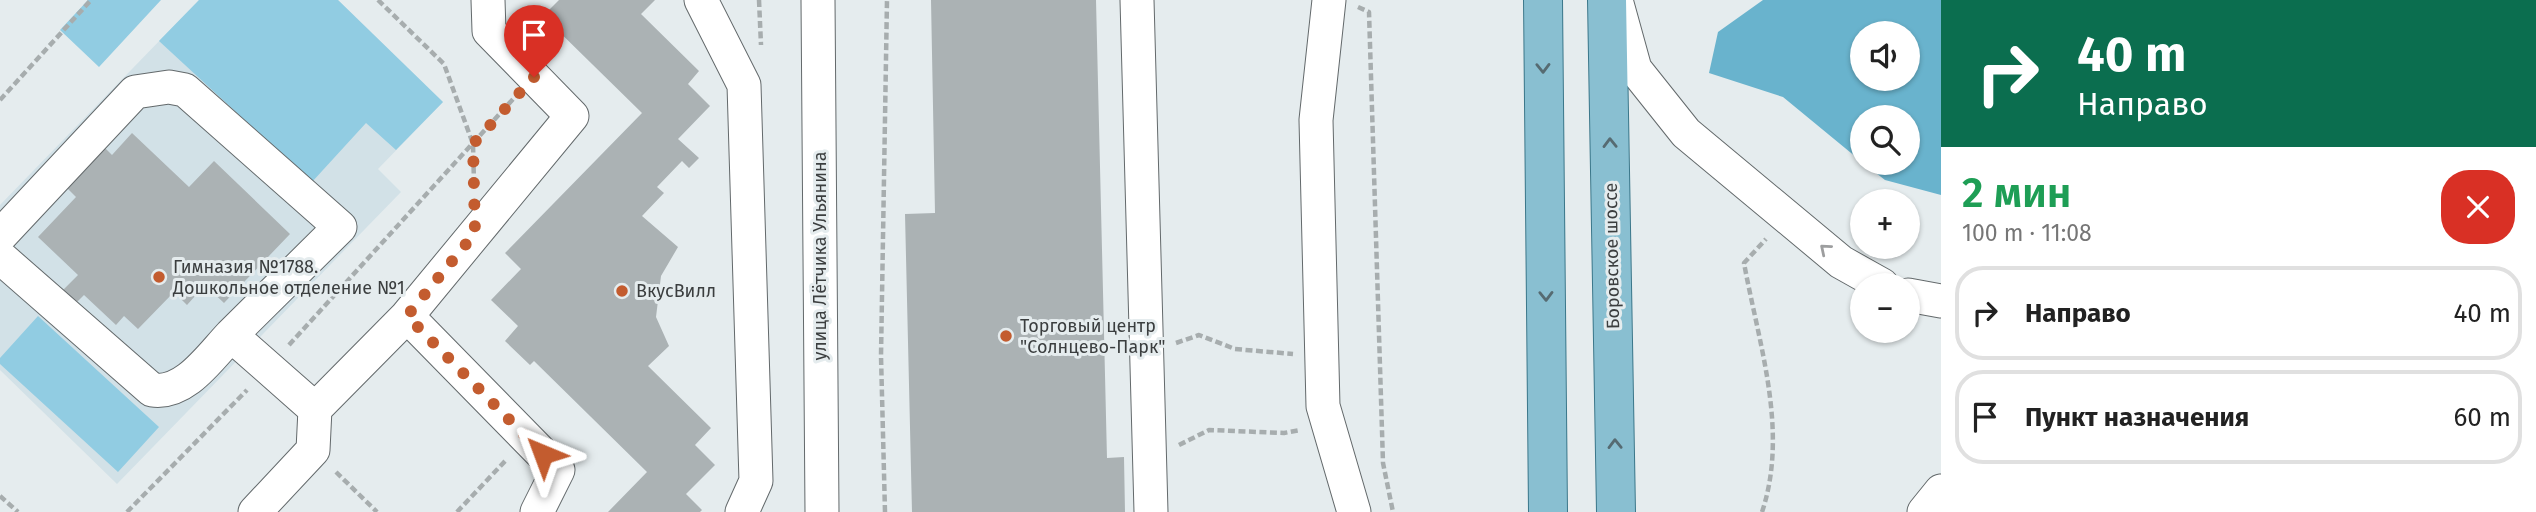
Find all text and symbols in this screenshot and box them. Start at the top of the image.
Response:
pin [504,5,564,77]
icon: arrive [515,16,553,54]
map controls [1850,21,1920,343]
button: sound [1850,21,1920,91]
text: 40 m [2077,25,2186,84]
icon: right [1962,28,2053,119]
one-way arrow [1536,63,1551,74]
text: Направо [2077,85,2208,123]
button: search [1850,105,1920,175]
one-way arrow [1602,137,1618,148]
street label: улица Лётчика Ульянина [809,152,831,360]
text: 2 мин [1962,168,2072,218]
button: close [2441,170,2515,244]
street label: Боровское шоссе [1600,183,1624,329]
button: + [1850,189,1920,259]
text: 100 m · 11:08 [1962,219,2092,247]
one-way arrow [1820,245,1833,257]
place label: Гимназия №1788. Дошкольное отделение №1 [172,256,405,299]
marker: Гимназия №1788. Дошкольное отделение №1 [151,269,167,285]
button: − [1850,273,1920,343]
place label: ВкусВилл [636,280,716,302]
marker: ВкусВилл [614,283,630,299]
one-way arrow [1538,291,1554,301]
icon: right [1966,294,2004,332]
text: Направо [2025,298,2131,329]
text: 40 m [2453,298,2511,329]
place label: Торговый центр "Солнцево-Парк" [1020,315,1165,358]
marker: Торговый центр "Солнцево-Парк" [998,328,1014,344]
icon: arrive [1966,398,2004,436]
text: Пункт назначения [2025,402,2249,433]
text: 60 m [2453,402,2511,433]
position arrow [506,417,580,491]
one-way arrow [1608,438,1623,449]

